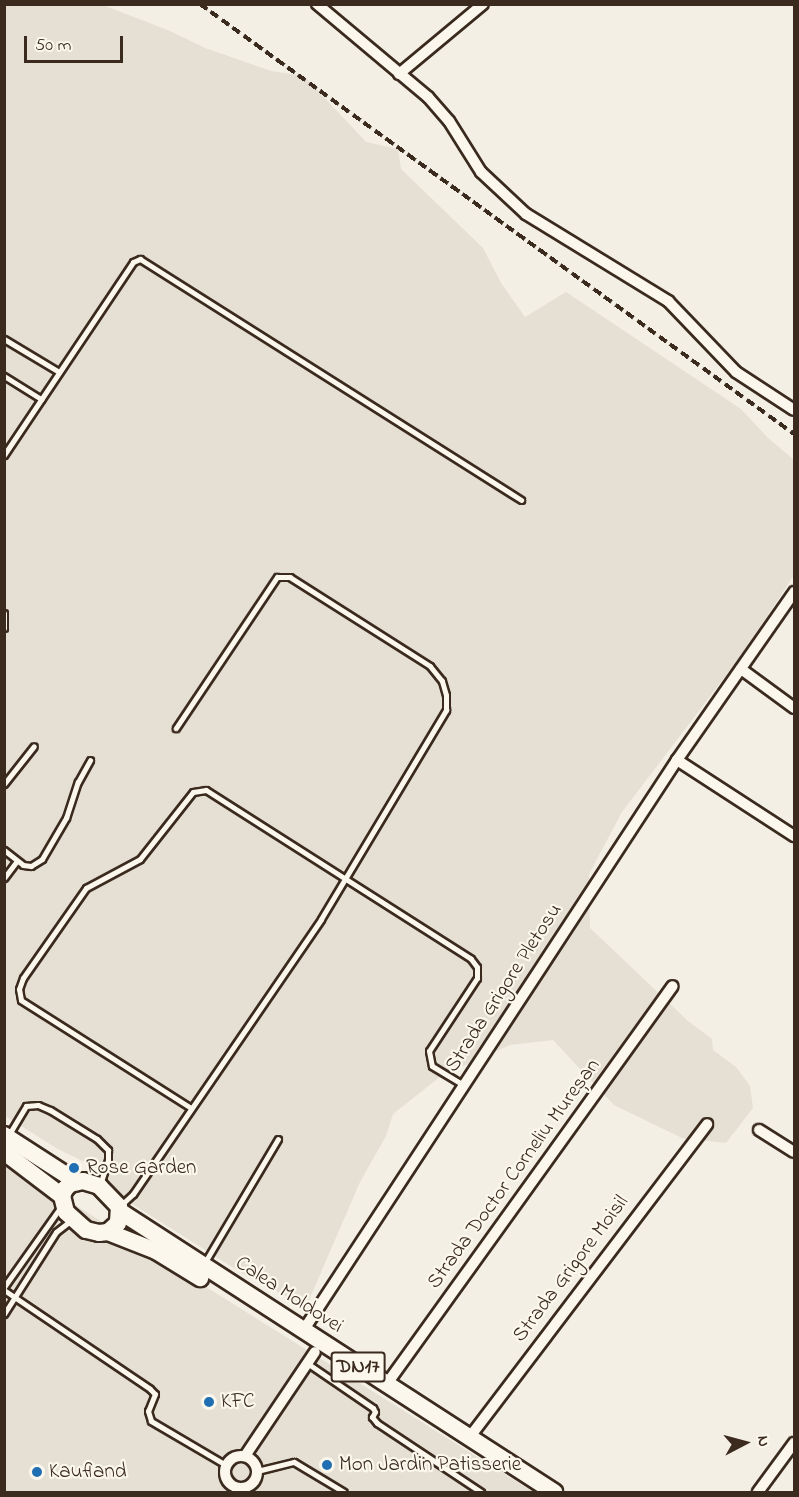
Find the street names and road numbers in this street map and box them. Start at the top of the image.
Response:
street label: Strada Grigore Pletosu [440,899,568,1077]
street label: Strada Doctor Corneliu Mureșan [422,1054,606,1294]
street label: Strada Grigore Moisil [508,1191,634,1347]
street label: Calea Moldovei [230,1251,348,1339]
road number: DN17 [330,1350,386,1384]

